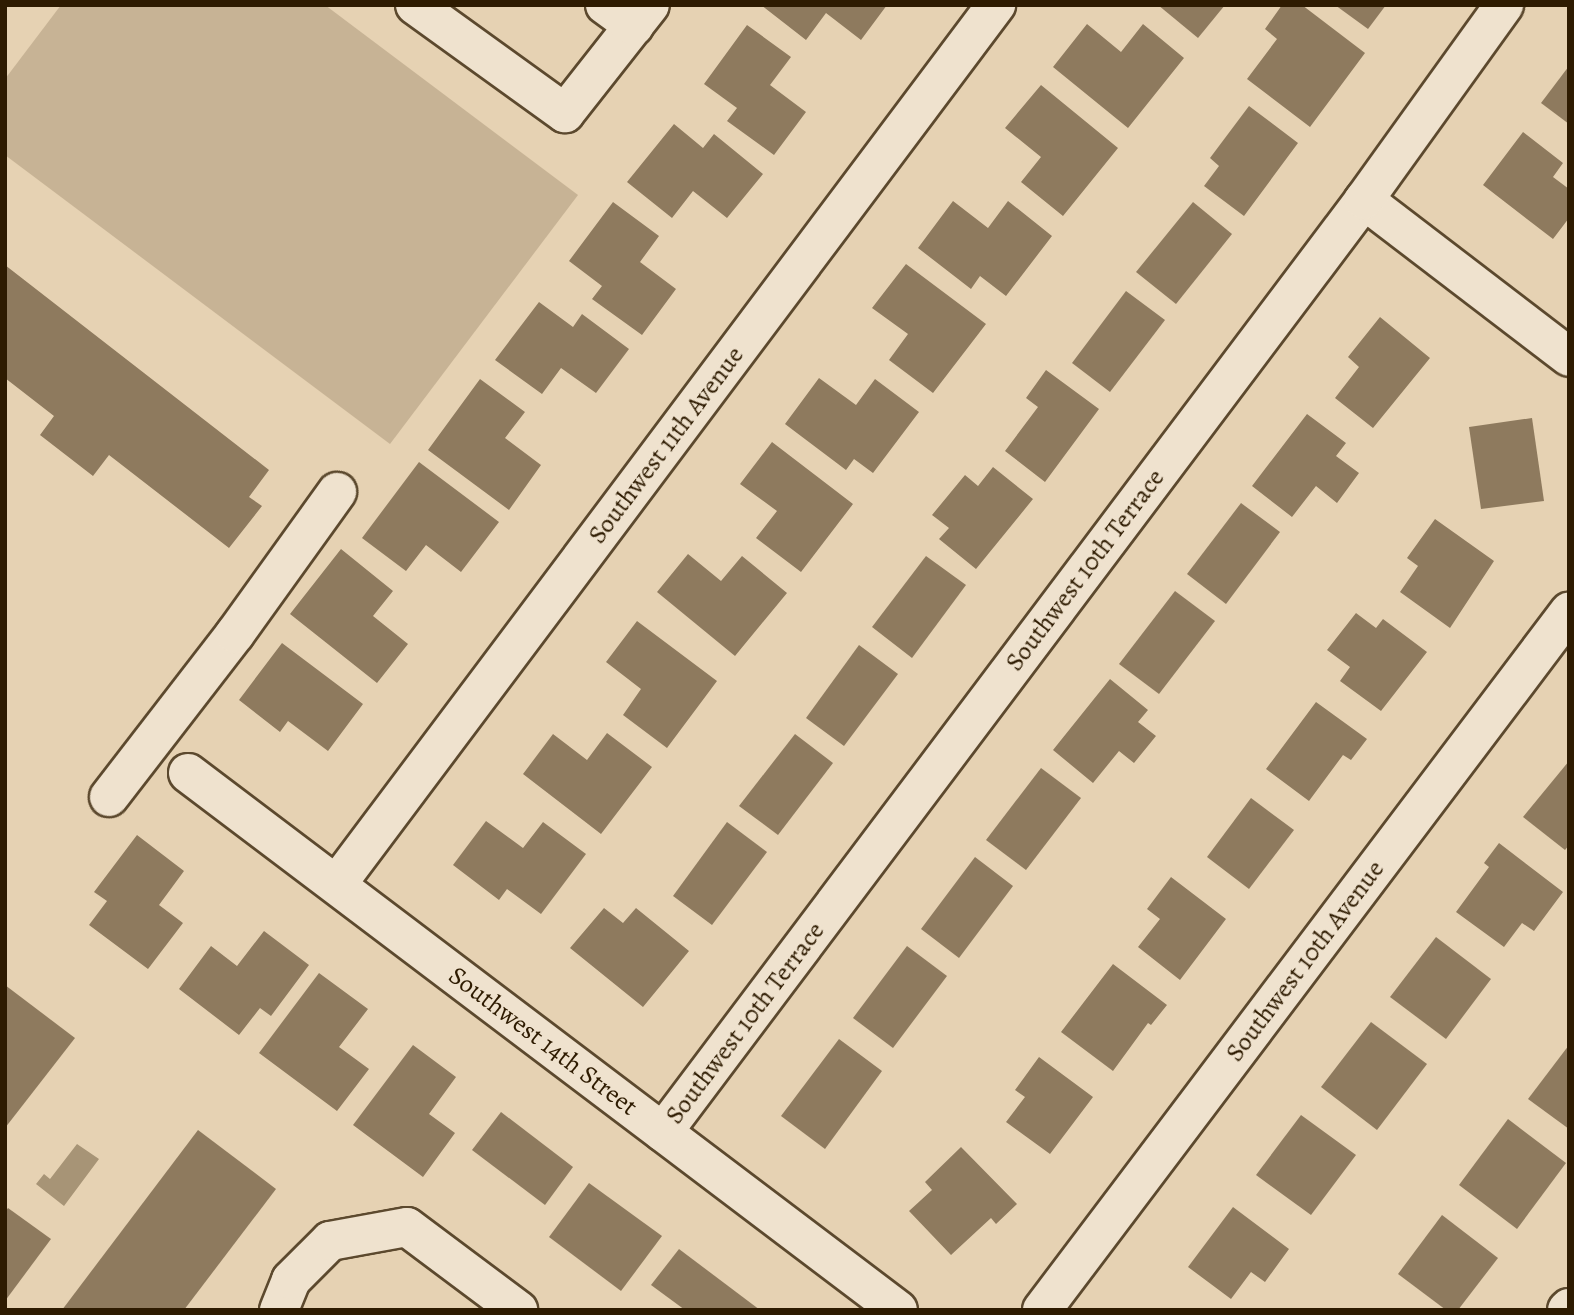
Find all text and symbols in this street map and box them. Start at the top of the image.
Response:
street label: Southwest 11th Avenue [582,340,750,550]
street label: Southwest 10th Terrace [999,463,1171,677]
street label: Southwest 10th Avenue [1219,854,1391,1068]
street label: Southwest 10th Terrace [659,916,831,1130]
street label: Southwest 14th Street [442,960,644,1122]

